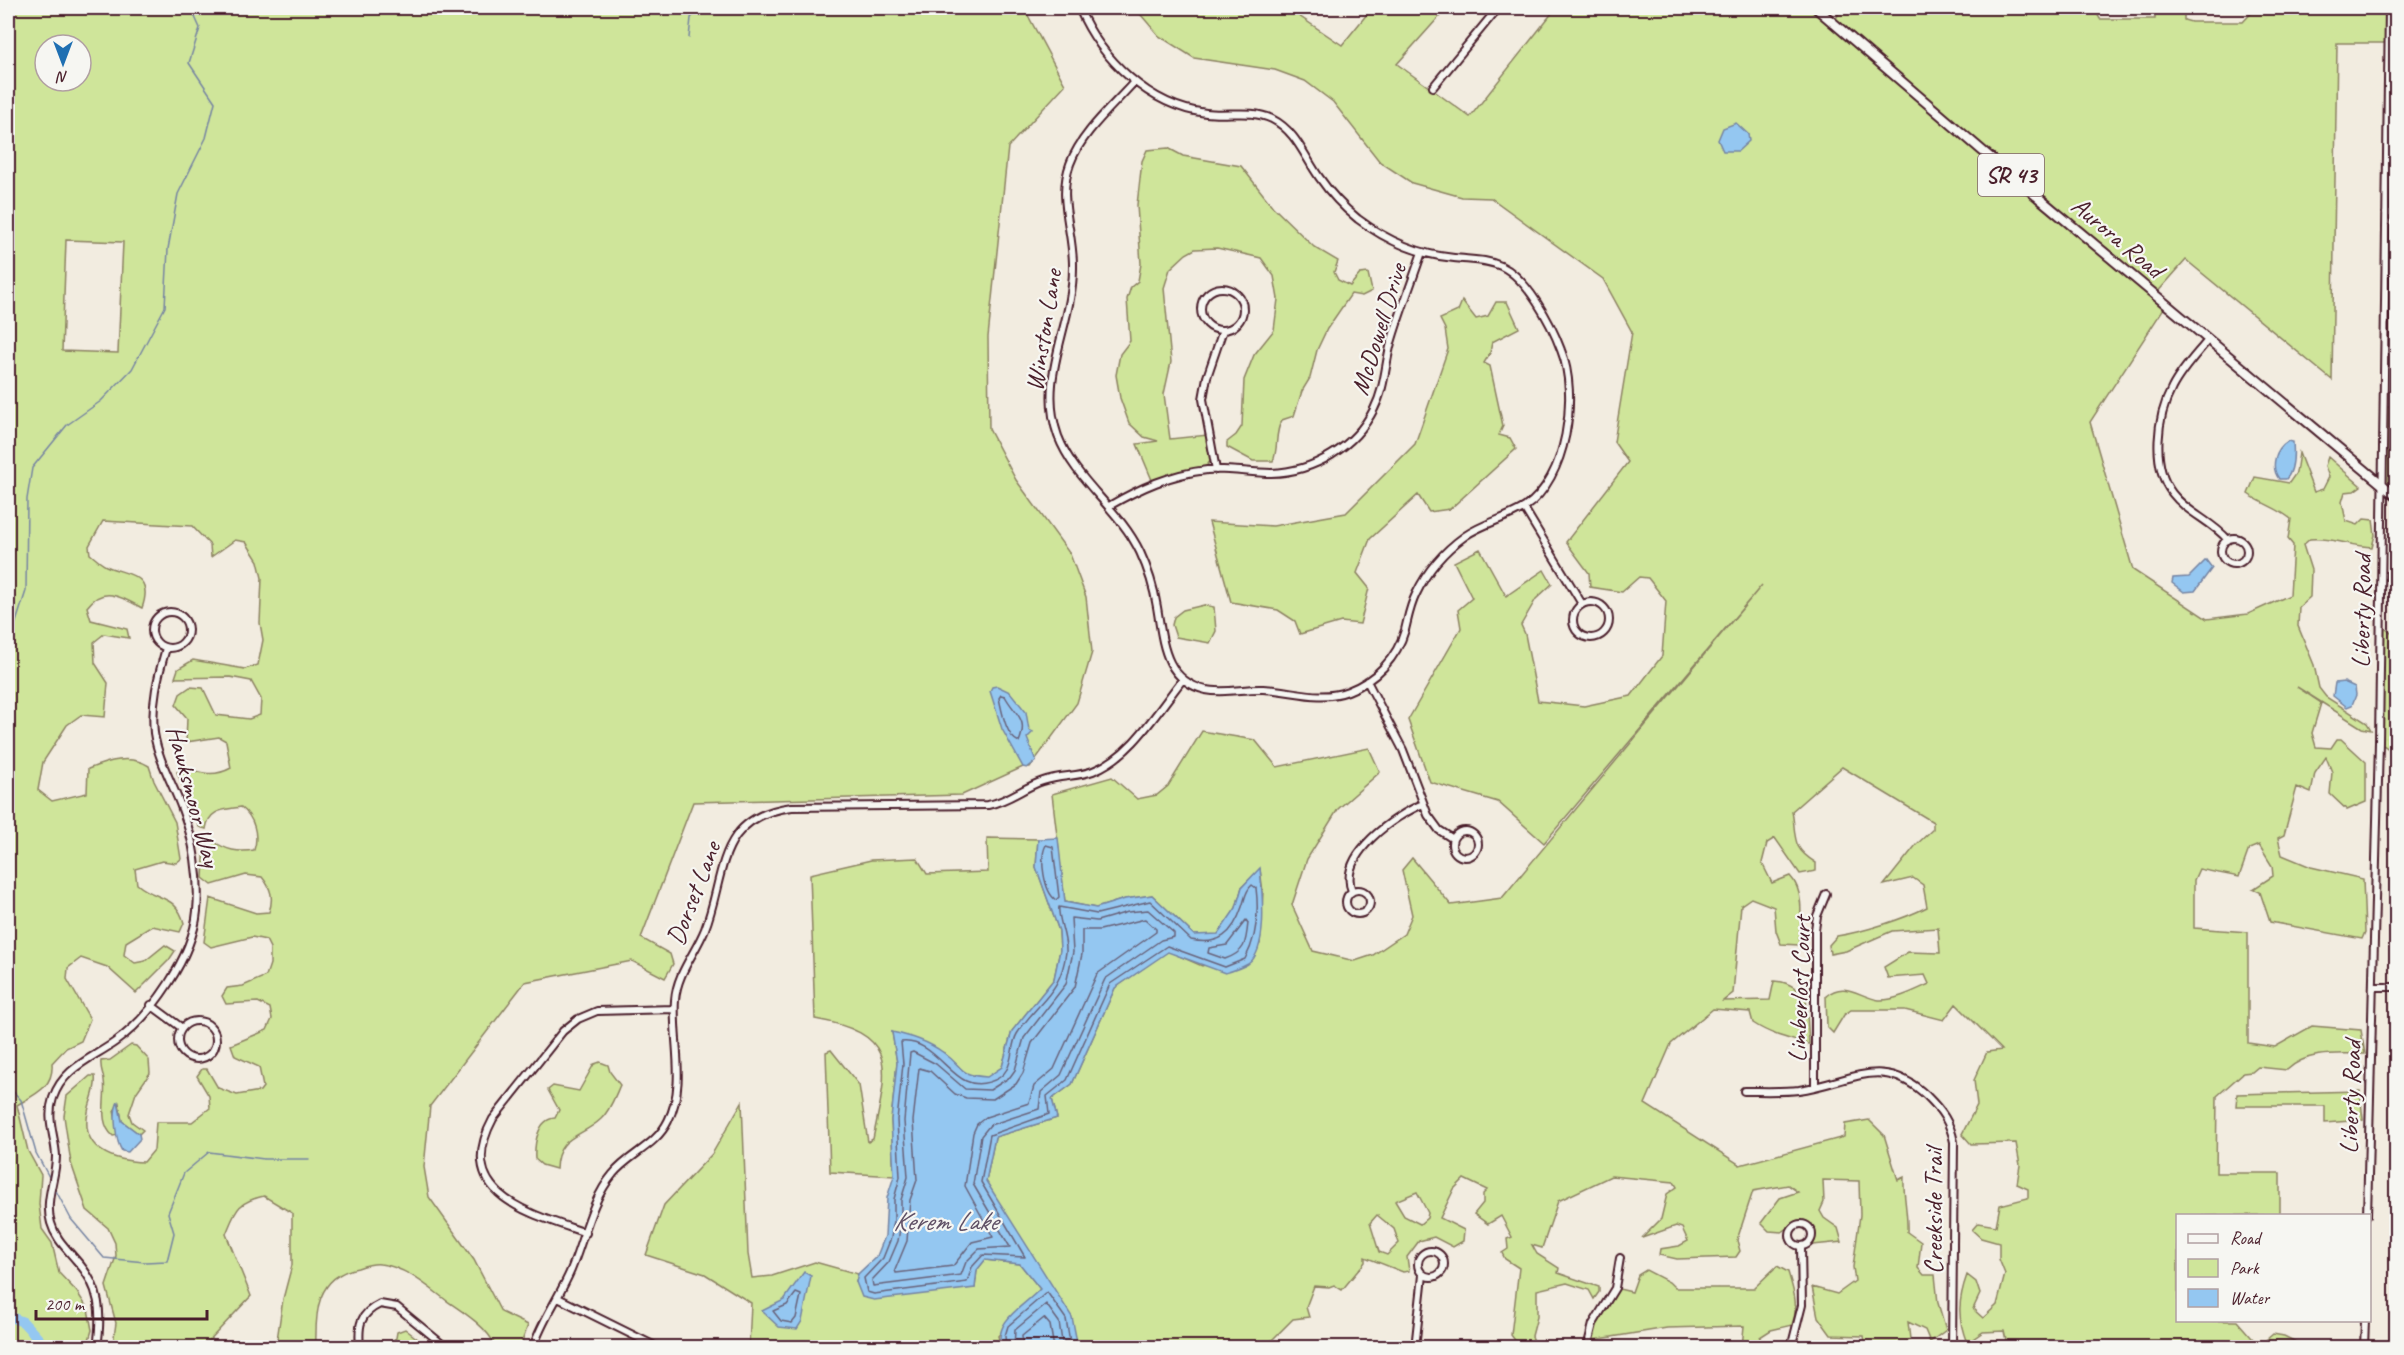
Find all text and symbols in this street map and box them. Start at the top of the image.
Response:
north arrow [33,33,93,93]
text: N [55,67,68,87]
road number: SR 43 [1978,154,2044,196]
street label: Aurora Road [2065,189,2174,288]
street label: McDowell Drive [1343,257,1415,399]
street label: Winston Lane [1018,264,1070,393]
street label: Liberty Road [2344,550,2379,668]
street label: Hawksmoor Way [159,722,229,873]
street label: Dorset Lane [659,835,729,949]
street label: Limberlost Court [1780,913,1819,1063]
street label: Liberty Road [2332,1036,2369,1154]
street label: Creekside Trail [1917,1143,1950,1274]
water label: Kerem Lake [893,1204,1001,1238]
legend [2176,1214,2371,1322]
text: Road [2230,1227,2263,1249]
text: Park [2230,1257,2260,1279]
scale bar [36,1283,207,1321]
text: Water [2230,1287,2271,1309]
text: 200 m [45,1293,86,1315]

